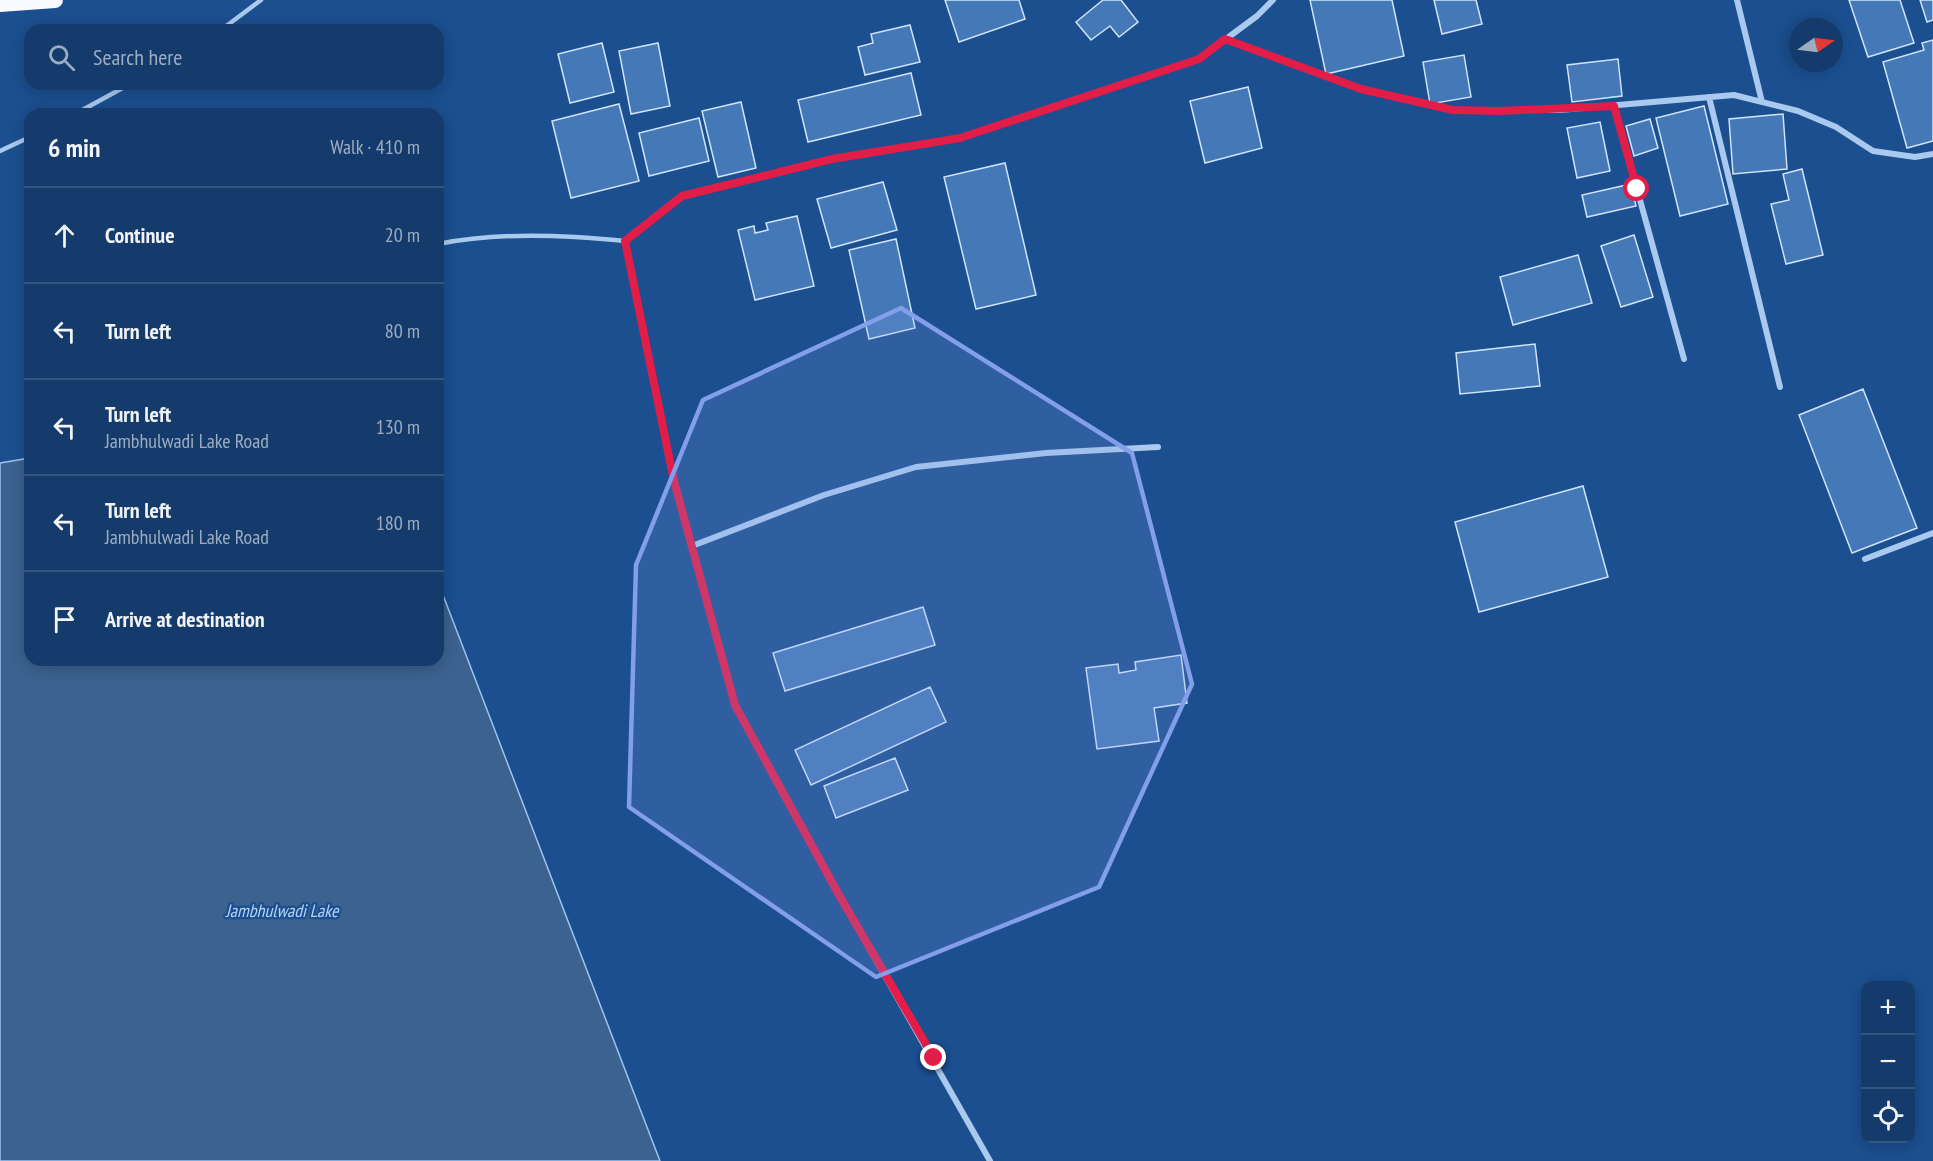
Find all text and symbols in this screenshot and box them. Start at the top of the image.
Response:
north arrow [1789,18,1843,72]
search box [24,24,444,90]
icon: search [45,41,78,74]
text: Search here [93,43,182,71]
text: 6 min [48,131,101,164]
text: Walk · 410 m [330,134,420,160]
route start [1623,175,1649,201]
icon: ahead [48,219,81,252]
text: Continue [105,221,175,249]
text: 20 m [385,222,420,248]
icon: left [48,315,81,348]
text: Turn left [105,317,171,345]
text: 80 m [385,318,420,344]
text: Turn left [105,400,171,428]
icon: left [48,411,81,444]
text: 130 m [376,414,420,440]
text: Jambhulwadi Lake Road [105,428,269,454]
text: Turn left [105,496,171,524]
icon: left [48,507,81,540]
text: 180 m [376,510,420,536]
text: Jambhulwadi Lake Road [105,524,269,550]
icon: arrive [48,603,81,636]
text: Arrive at destination [105,605,265,633]
water label: Jambhulwadi Lake [225,899,340,922]
map controls [1861,981,1915,1143]
button: + [1861,981,1915,1035]
button: − [1861,1035,1915,1089]
route end [920,1044,946,1070]
button: locate [1861,1089,1915,1143]

